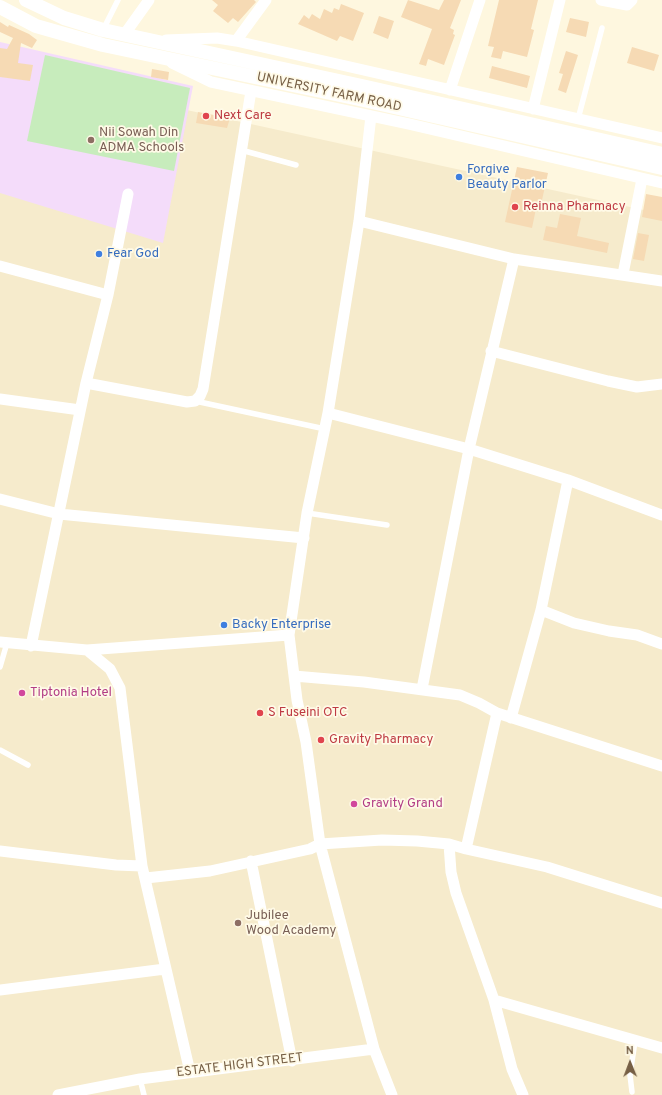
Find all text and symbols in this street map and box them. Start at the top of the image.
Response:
street label: UNIVERSITY FARM ROAD [255,70,403,116]
place label: Next Care [214,108,272,124]
marker: Next Care [201,111,211,121]
place label: Nii Sowah Din ADMA Schools [99,125,184,156]
marker: Nii Sowah Din ADMA Schools [86,135,96,145]
place label: Forgive Beauty Parlor [467,162,547,193]
marker: Forgive Beauty Parlor [454,172,464,182]
place label: Reinna Pharmacy [523,199,626,215]
marker: Reinna Pharmacy [510,202,520,212]
place label: Fear God [107,246,159,262]
marker: Fear God [94,249,104,259]
place label: Backy Enterprise [232,617,331,633]
marker: Backy Enterprise [219,620,229,630]
place label: Tiptonia Hotel [30,685,112,701]
marker: Tiptonia Hotel [17,688,27,698]
place label: S Fuseini OTC [268,705,347,721]
marker: S Fuseini OTC [255,708,265,718]
place label: Gravity Pharmacy [329,732,433,748]
marker: Gravity Pharmacy [316,735,326,745]
place label: Gravity Grand [362,796,443,812]
marker: Gravity Grand [349,799,359,809]
place label: Jubilee Wood Academy [246,908,336,939]
marker: Jubilee Wood Academy [233,918,243,928]
north arrow [610,1043,650,1083]
text: N [626,1044,634,1058]
street label: ESTATE HIGH STREET [176,1050,304,1082]

